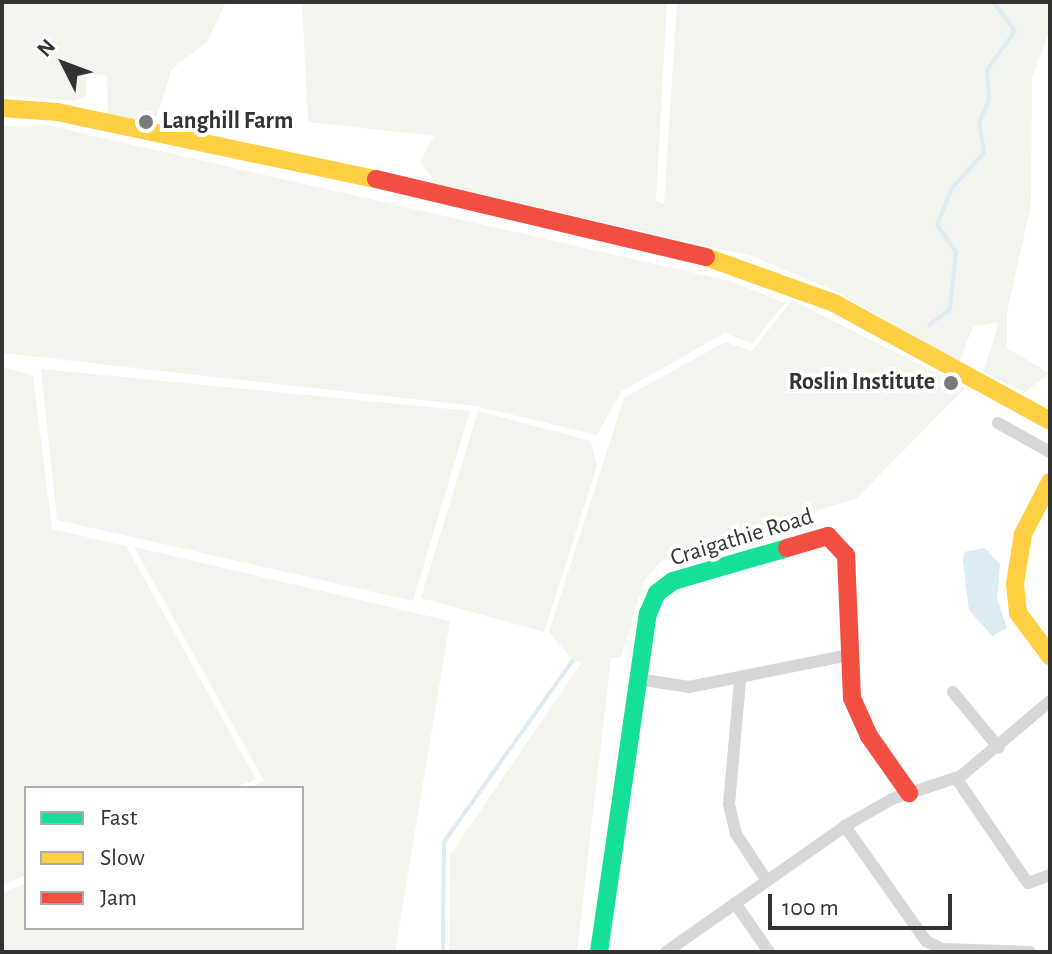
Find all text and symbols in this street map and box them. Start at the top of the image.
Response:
north arrow [24,24,104,104]
text: N [33,35,59,61]
place label: Langhill Farm [162,108,293,136]
marker: Langhill Farm [137,113,155,131]
place label: Roslin Institute [789,369,935,397]
marker: Roslin Institute [942,374,960,392]
street label: Craigathie Road [667,503,817,573]
legend [24,786,304,930]
text: Fast [100,806,137,830]
text: Slow [100,846,145,870]
scale bar [772,878,956,928]
text: Jam [100,886,137,910]
text: 100 m [782,896,839,920]

